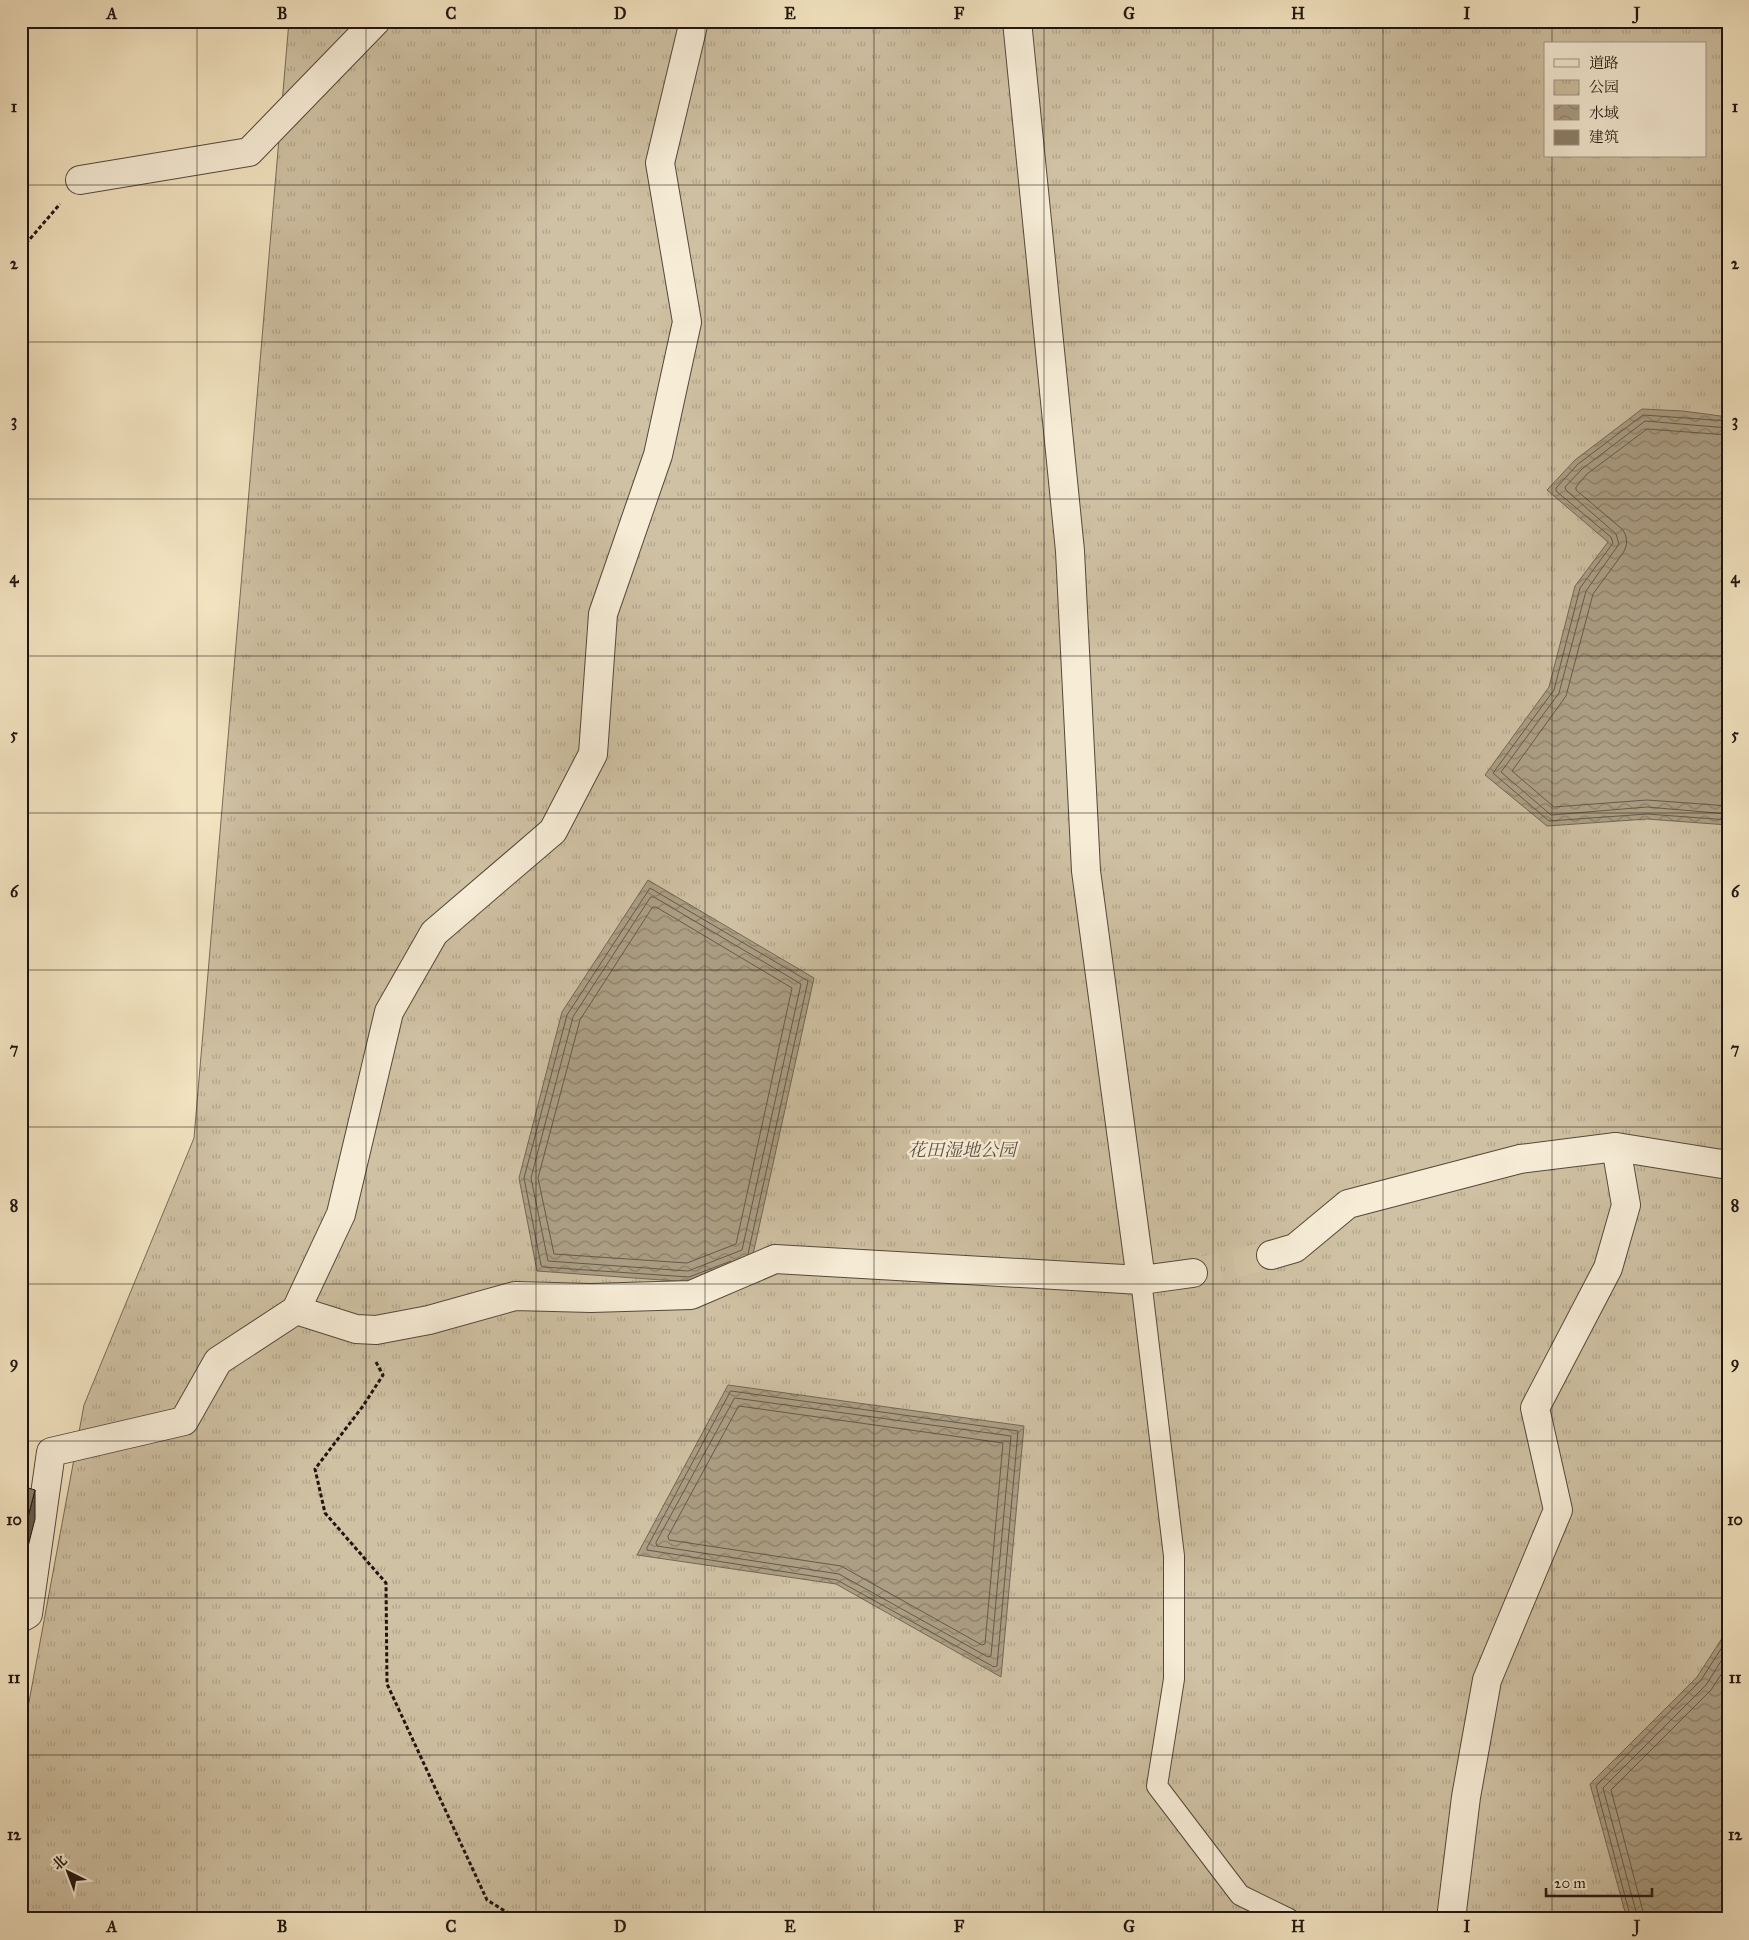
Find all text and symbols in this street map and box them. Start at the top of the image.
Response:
text: A [106,4,118,23]
text: B [277,4,287,23]
text: C [446,4,457,23]
text: D [614,4,627,23]
text: E [784,4,796,23]
text: F [954,4,965,23]
text: G [1123,4,1135,23]
text: H [1291,4,1305,23]
text: I [1464,4,1471,23]
text: J [1632,4,1641,24]
legend [1544,42,1706,158]
text: 道路 [1589,54,1619,72]
text: 公园 [1589,78,1619,96]
text: 1 [11,97,18,116]
text: 1 [1732,97,1739,116]
text: 水域 [1589,104,1619,122]
text: 建筑 [1589,128,1619,146]
text: 2 [10,254,19,273]
text: 2 [1731,254,1740,273]
text: 3 [11,411,17,431]
text: 3 [1732,411,1738,431]
text: 4 [10,568,20,588]
text: 4 [1731,568,1741,588]
text: 5 [10,725,18,744]
text: 5 [1731,725,1739,744]
text: 6 [10,882,19,901]
text: 6 [1731,882,1740,901]
text: 7 [10,1039,19,1058]
text: 7 [1731,1039,1740,1058]
park label: 花田湿地公园 [908,1139,1019,1161]
text: 8 [10,1196,18,1215]
text: 8 [1731,1196,1739,1215]
text: 9 [10,1353,18,1373]
text: 9 [1731,1353,1739,1373]
text: 10 [6,1510,22,1529]
text: 10 [1727,1510,1743,1529]
text: 11 [8,1668,21,1687]
text: 11 [1729,1668,1742,1687]
text: 12 [7,1825,22,1844]
text: 12 [1728,1825,1743,1844]
north arrow [42,1848,92,1898]
text: 北 [49,1852,71,1874]
scale bar [1546,1865,1653,1897]
text: 20 m [1554,1874,1586,1892]
text: A [106,1917,118,1936]
text: B [277,1917,287,1936]
text: C [446,1917,457,1936]
text: D [614,1917,627,1936]
text: E [784,1917,796,1936]
text: F [954,1917,965,1936]
text: G [1123,1917,1135,1936]
text: H [1291,1917,1305,1936]
text: I [1464,1917,1471,1936]
text: J [1632,1917,1641,1937]

